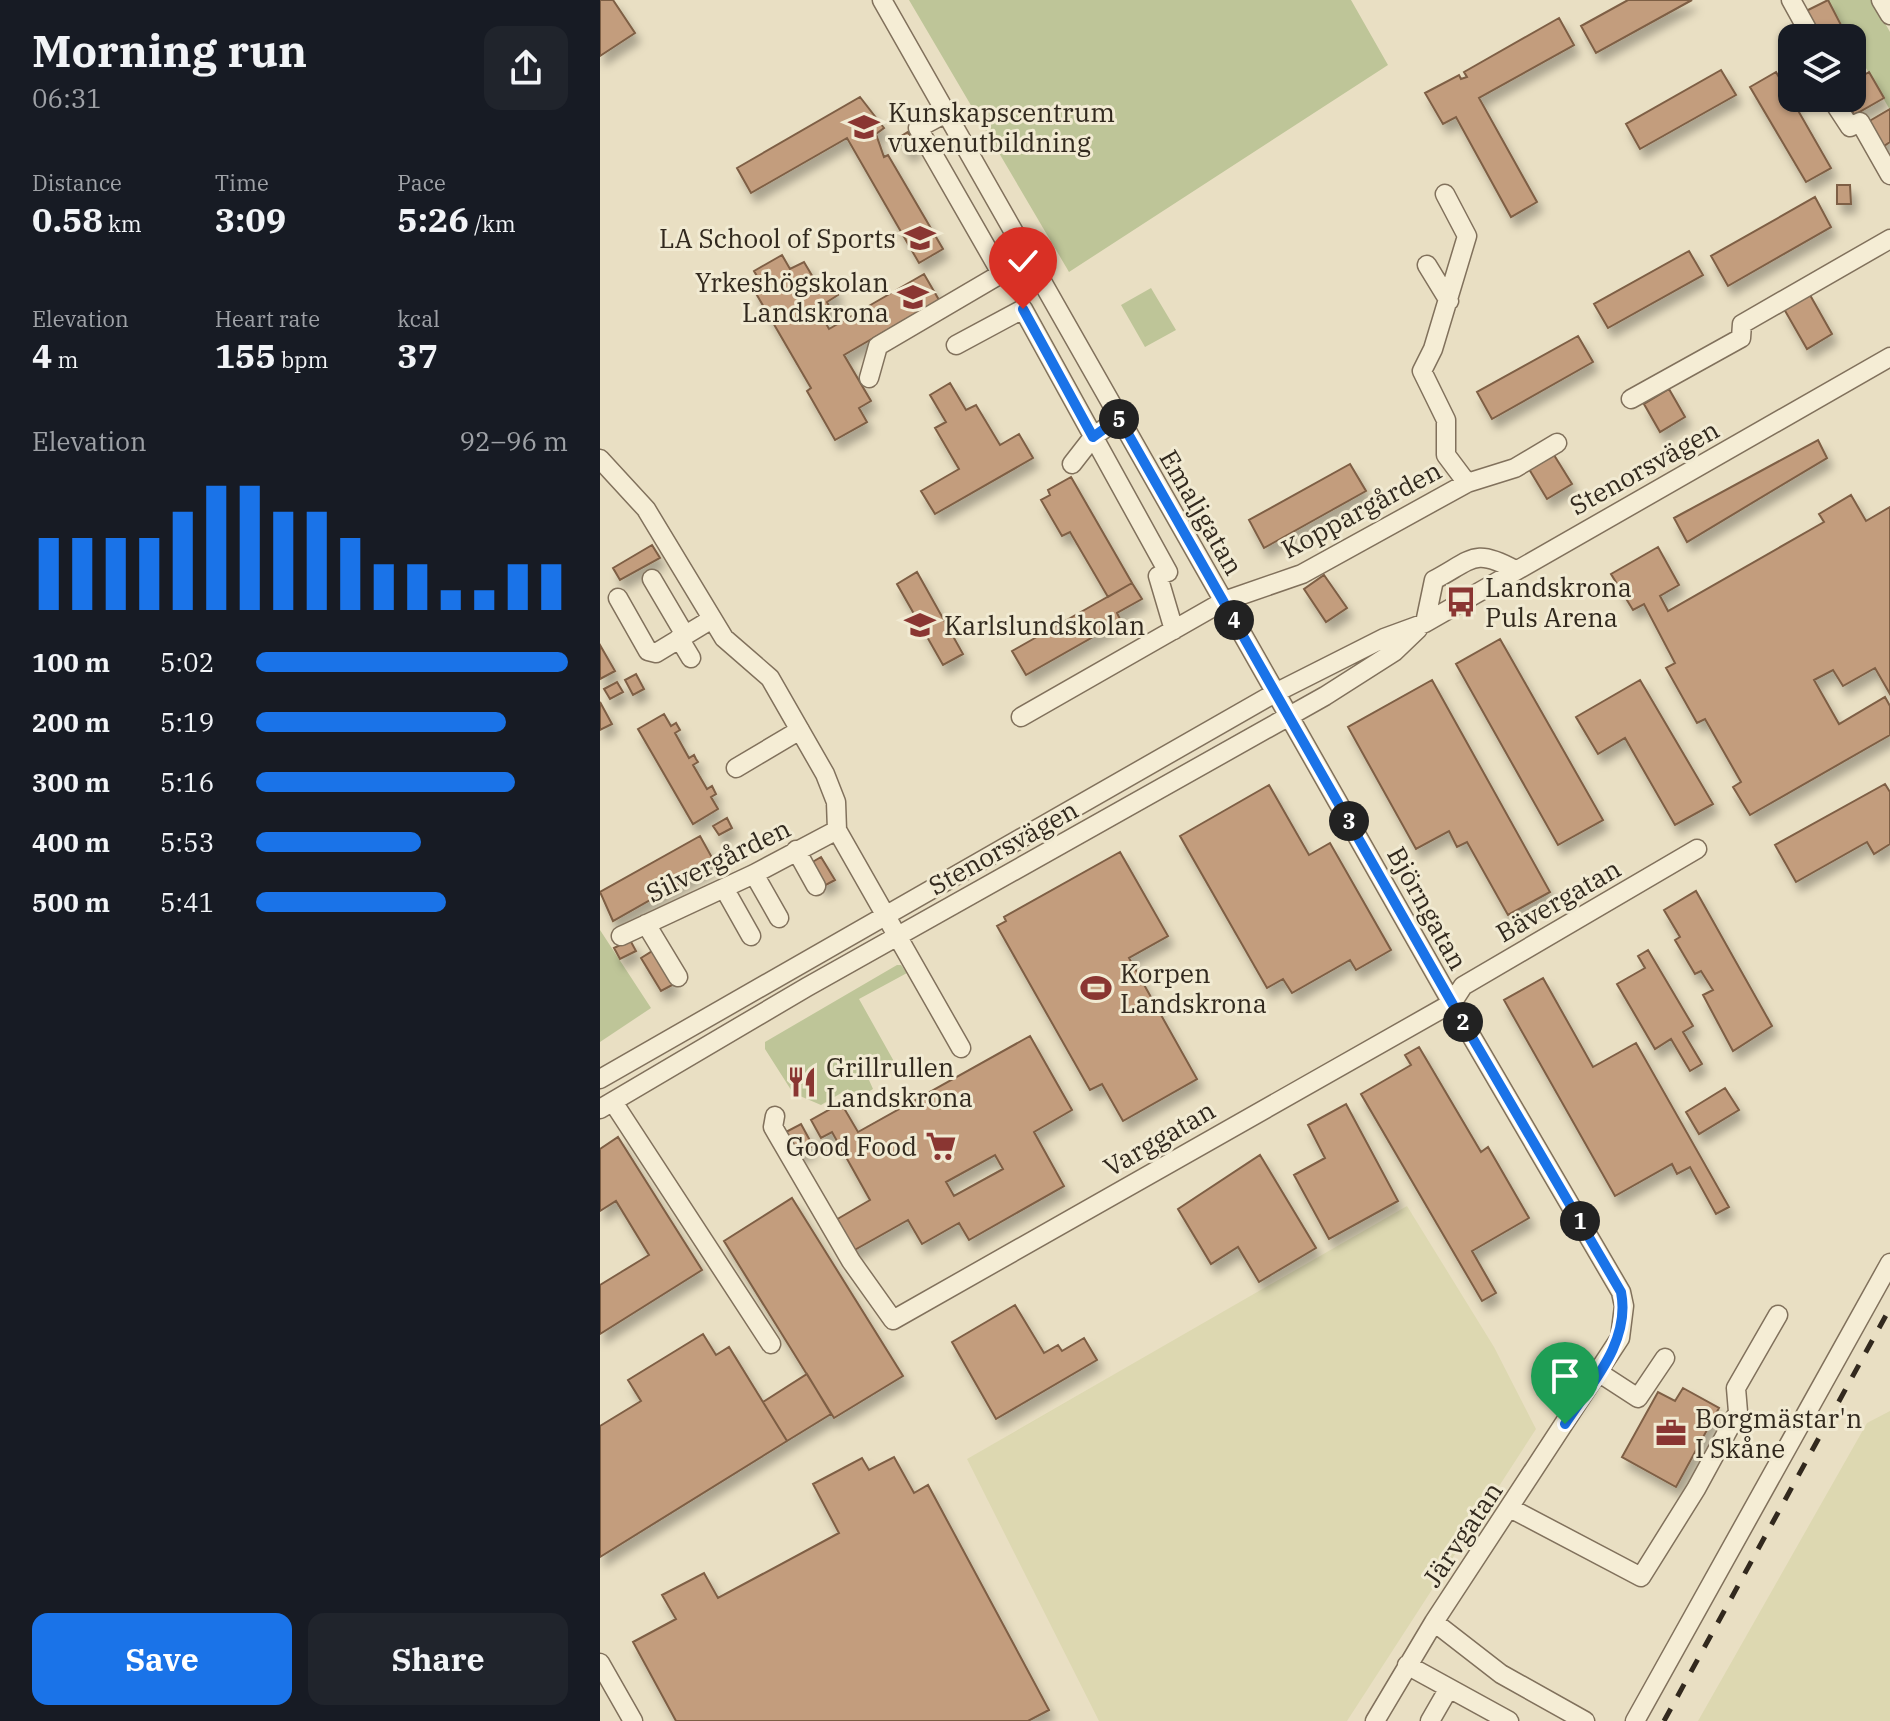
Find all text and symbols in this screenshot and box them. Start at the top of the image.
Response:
text: Morning run [32,22,307,79]
map controls [1778,24,1866,112]
button: layers [1778,24,1866,112]
button: share [484,26,568,110]
text: 06:31 [32,81,102,115]
place label: Kunskapscentrum vuxenutbildning [888,95,1115,159]
school or university icon: Kunskapscentrum vuxenutbildning [847,110,881,144]
text: Distance [32,168,122,197]
text: Time [215,168,269,197]
text: Pace [397,168,446,197]
text: 0.58 [32,197,103,241]
text: 3:09 [215,197,286,241]
text: 5:26 [397,197,469,241]
text: km [103,209,142,238]
text: /km [469,209,516,238]
place label: LA School of Sports [659,221,896,255]
school or university icon: LA School of Sports [903,221,937,255]
pin [989,227,1057,309]
icon: check [1001,239,1045,283]
place label: Yrkeshögskolan Landskrona [695,265,889,329]
school or university icon: Yrkeshögskolan Landskrona [896,280,930,314]
text: Elevation [32,304,129,333]
text: Heart rate [215,304,320,333]
text: kcal [397,304,440,333]
text: 4 [32,333,52,377]
text: 155 [215,333,276,377]
text: 37 [397,333,438,377]
text: m [52,345,78,374]
text: bpm [276,345,329,374]
pin: 5 [1099,399,1139,439]
text: 5 [1112,404,1126,433]
street label: Stenorsvägen [1563,412,1725,522]
text: Elevation [32,424,147,458]
text: 92–96 m [460,424,568,458]
street label: Emaljgatan [1152,443,1252,581]
street label: Koppargården [1275,453,1447,565]
place label: Landskrona Puls Arena [1485,570,1632,634]
bus stop icon: Landskrona Puls Arena [1444,585,1478,619]
pin: 4 [1214,600,1254,640]
text: 4 [1227,605,1241,634]
school or university icon: Karlslundskolan [903,608,937,642]
place label: Karlslundskolan [944,608,1145,642]
text: 100 m [32,645,110,679]
text: 5:02 [160,645,214,679]
text: 200 m [32,705,110,739]
text: 5:19 [160,705,214,739]
text: 300 m [32,765,110,799]
text: 5:16 [160,765,214,799]
street label: Stenorsvägen [922,792,1084,902]
pin: 3 [1329,801,1369,841]
text: 3 [1342,806,1356,835]
street label: Silvergården [640,810,796,910]
text: 400 m [32,825,110,859]
text: 5:53 [160,825,214,859]
street label: Björngatan [1380,840,1476,976]
street label: Bävergatan [1490,851,1626,949]
text: 500 m [32,885,110,919]
text: 5:41 [160,885,214,919]
place label: Korpen Landskrona [1120,956,1267,1020]
sports icon: Korpen Landskrona [1079,971,1113,1005]
pin: 2 [1443,1002,1483,1042]
text: 2 [1456,1007,1470,1036]
place label: Grillrullen Landskrona [826,1050,973,1114]
restaurant icon: Grillrullen Landskrona [785,1065,819,1099]
street label: Varggatan [1097,1092,1221,1184]
place label: Good Food [786,1129,917,1163]
supermarket icon: Good Food [924,1129,958,1163]
pin: 1 [1560,1201,1600,1241]
text: 1 [1573,1206,1587,1235]
pin [1531,1342,1599,1424]
icon: arrive [1543,1354,1587,1398]
place label: Borgmästar'n I Skåne [1695,1401,1862,1465]
office icon: Borgmästar'n I Skåne [1654,1416,1688,1450]
street label: Järvgatan [1414,1475,1510,1593]
button: Save [32,1613,292,1705]
button: Share [308,1613,568,1705]

